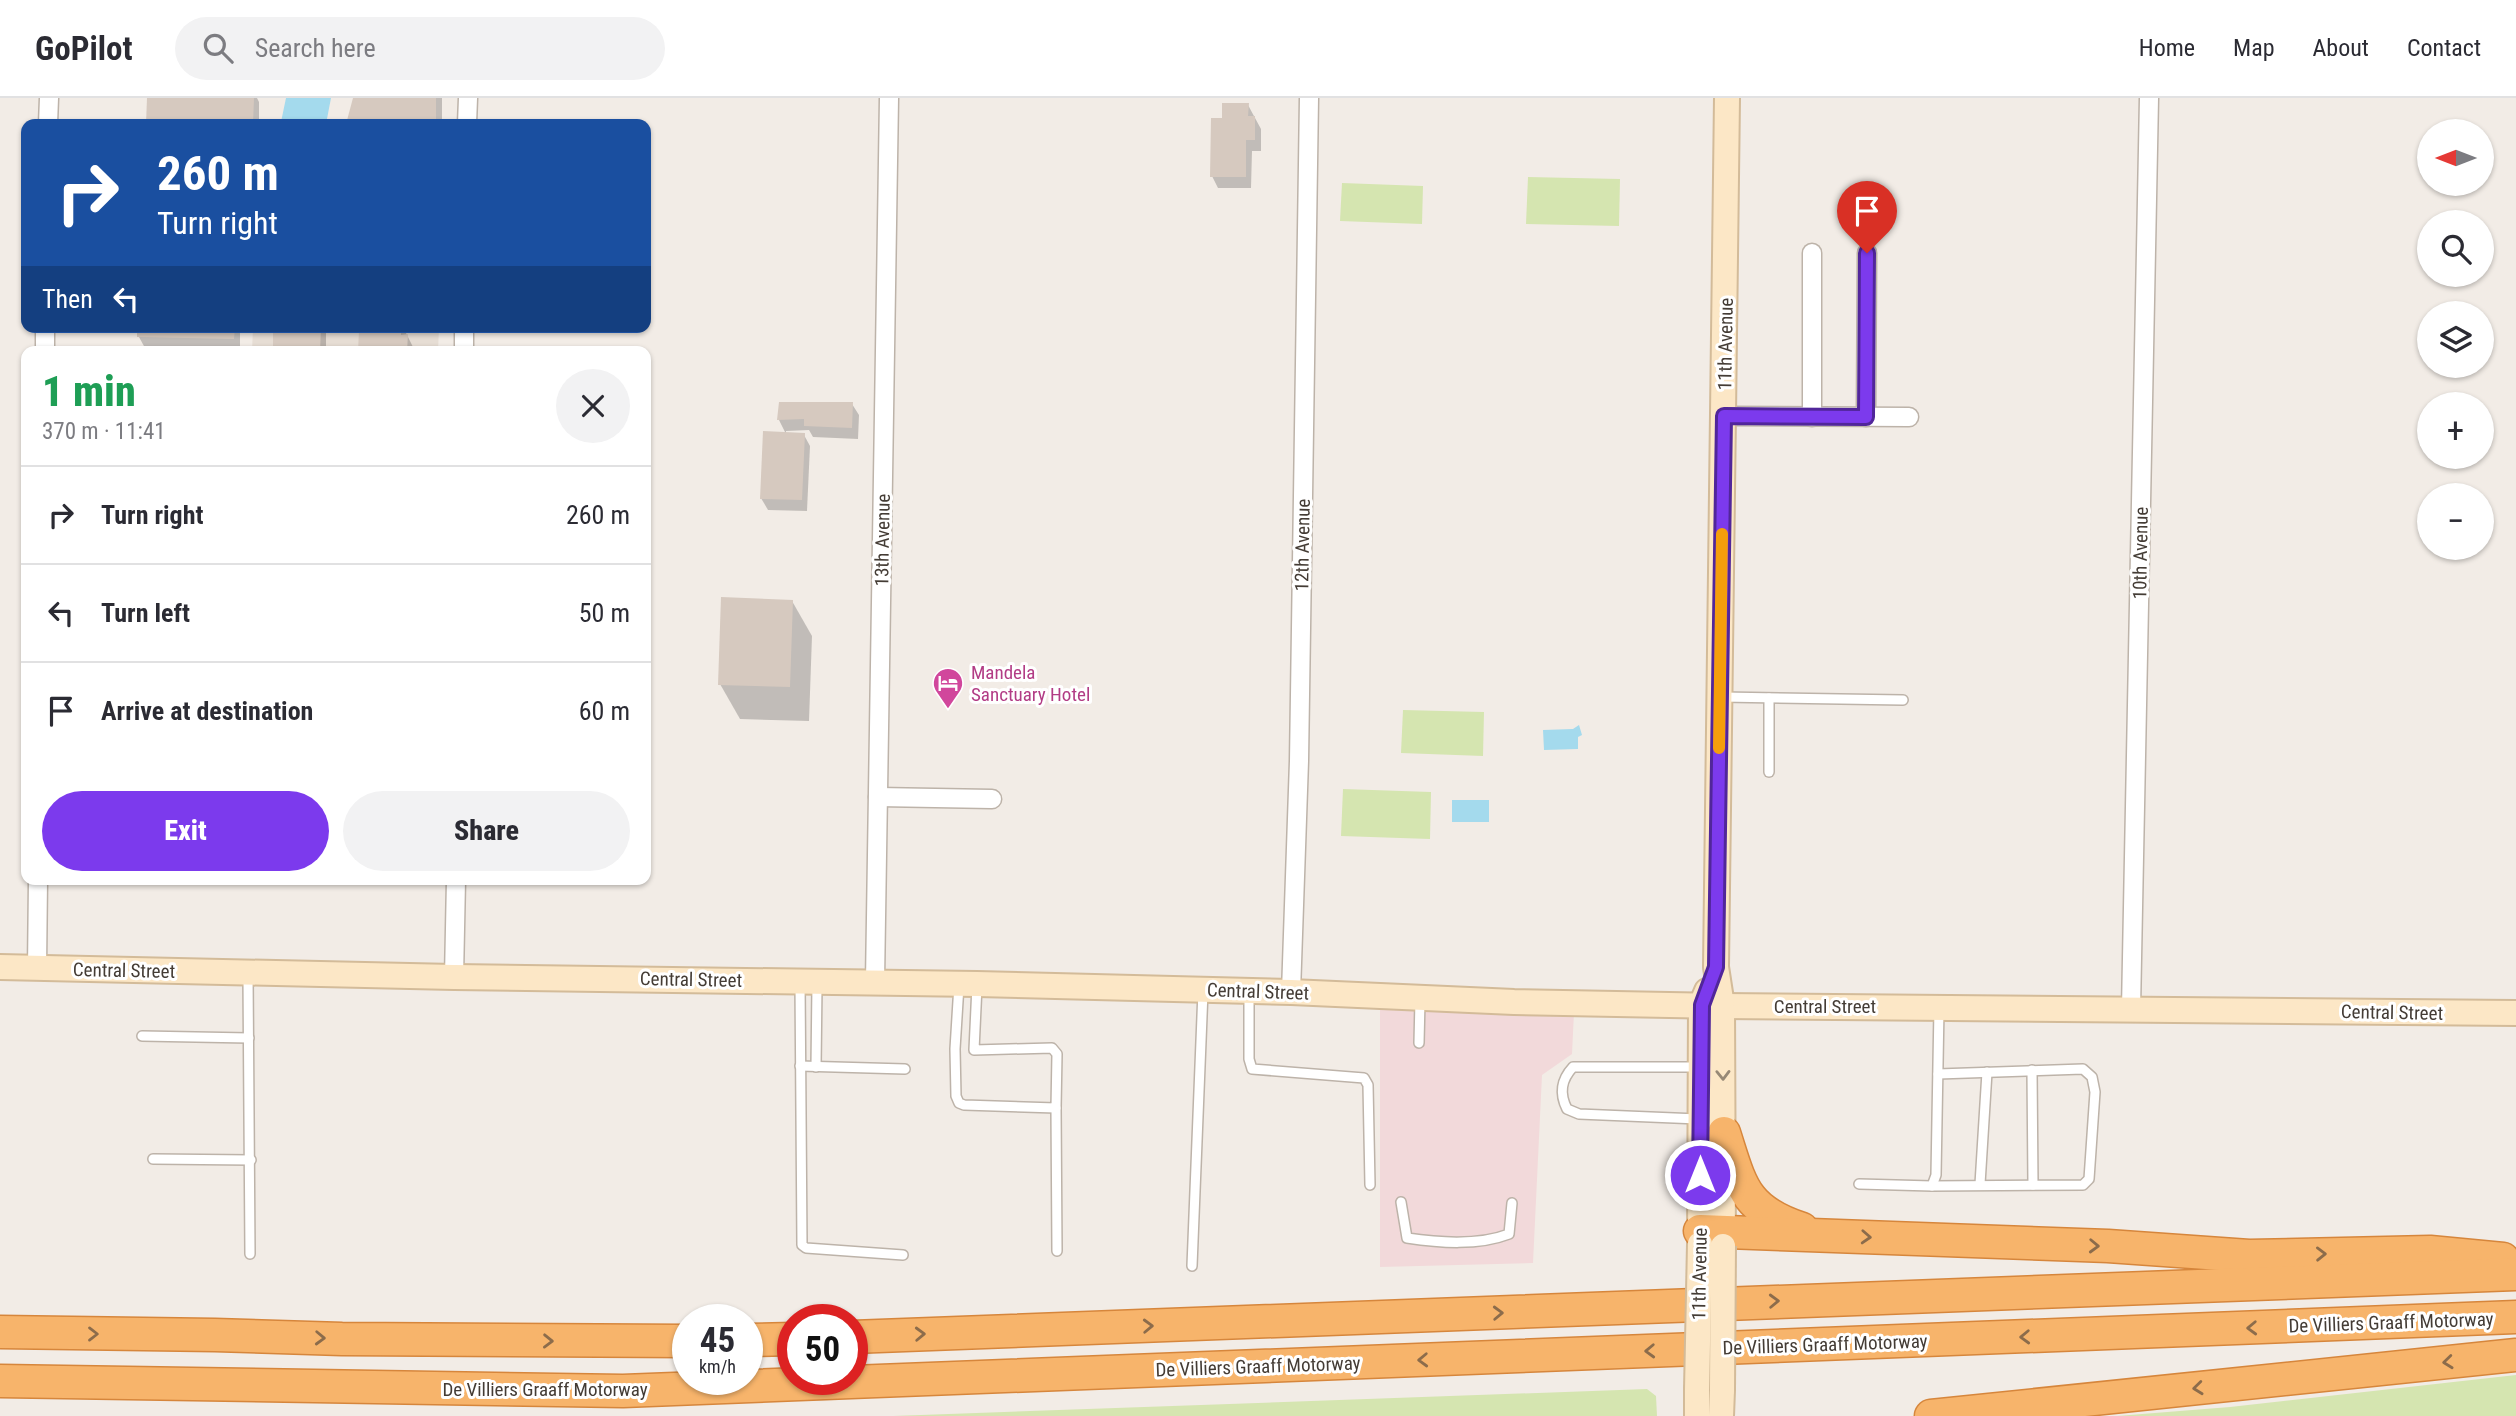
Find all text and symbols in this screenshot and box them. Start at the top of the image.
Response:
search box [175,17,665,80]
text: GoPilot [35,29,133,68]
icon: search [199,29,237,67]
text: Search here [255,33,376,63]
text: Home [2139,34,2195,62]
text: Map [2233,34,2275,62]
text: About [2313,34,2369,62]
text: Contact [2407,34,2481,62]
north arrow [2417,119,2494,196]
map controls [2417,119,2494,560]
text: 260 m [157,145,279,202]
icon: right [42,147,133,238]
pin [1837,181,1897,253]
icon: arrive [1848,192,1886,230]
text: Turn right [157,204,278,242]
button: search [2417,210,2494,287]
icon: left [107,280,145,318]
text: Then [42,284,93,314]
street label: 11th Avenue [1713,297,1738,391]
button: layers [2417,301,2494,378]
text: 1 min [42,367,136,416]
button: close [556,369,630,443]
button: + [2417,392,2494,469]
text: 370 m · 11:41 [42,418,166,445]
button: − [2417,483,2494,560]
street label: 13th Avenue [870,493,895,587]
icon: right [42,496,80,534]
street label: 12th Avenue [1290,498,1315,592]
text: Turn right [101,500,203,530]
text: 260 m [566,500,630,530]
street label: 10th Avenue [2128,506,2153,600]
icon: left [42,594,80,632]
text: Turn left [101,598,190,628]
text: 50 m [579,598,630,628]
place label: Mandela Sanctuary Hotel [971,661,1090,706]
hotel icon: Mandela Sanctuary Hotel [931,666,965,710]
icon: arrive [42,692,80,730]
text: Arrive at destination [101,696,313,726]
text: 60 m [579,696,630,726]
button: Exit [42,791,329,871]
button: Share [343,791,630,871]
street label: Central Street [73,958,175,983]
street label: Central Street [640,967,742,992]
street label: Central Street [1206,978,1309,1005]
street label: Central Street [1774,995,1876,1018]
street label: Central Street [2341,1000,2443,1025]
one-way arrow [1715,1070,1731,1080]
position arrow [1663,1138,1737,1212]
street label: 11th Avenue [1687,1227,1712,1321]
one-way arrow [1861,1230,1872,1245]
one-way arrow [2088,1238,2099,1253]
one-way arrow [2316,1247,2327,1262]
one-way arrow [1769,1294,1780,1309]
speed limit sign: 50 [777,1304,868,1395]
one-way arrow [1492,1305,1503,1320]
street label: De Villiers Graaff Motorway [2288,1307,2494,1338]
one-way arrow [1143,1318,1154,1333]
text: 45 [700,1320,735,1361]
one-way arrow [2246,1321,2257,1336]
one-way arrow [87,1326,98,1341]
one-way arrow [915,1327,926,1342]
street label: De Villiers Graaff Motorway [1722,1329,1928,1360]
one-way arrow [2019,1329,2030,1344]
one-way arrow [315,1331,326,1346]
one-way arrow [542,1334,553,1349]
one-way arrow [1645,1343,1655,1359]
street label: De Villiers Graaff Motorway [1155,1351,1361,1382]
one-way arrow [1417,1352,1428,1367]
one-way arrow [2442,1354,2454,1369]
text: km/h [699,1356,736,1377]
street label: De Villiers Graaff Motorway [442,1378,648,1401]
one-way arrow [2192,1380,2203,1395]

